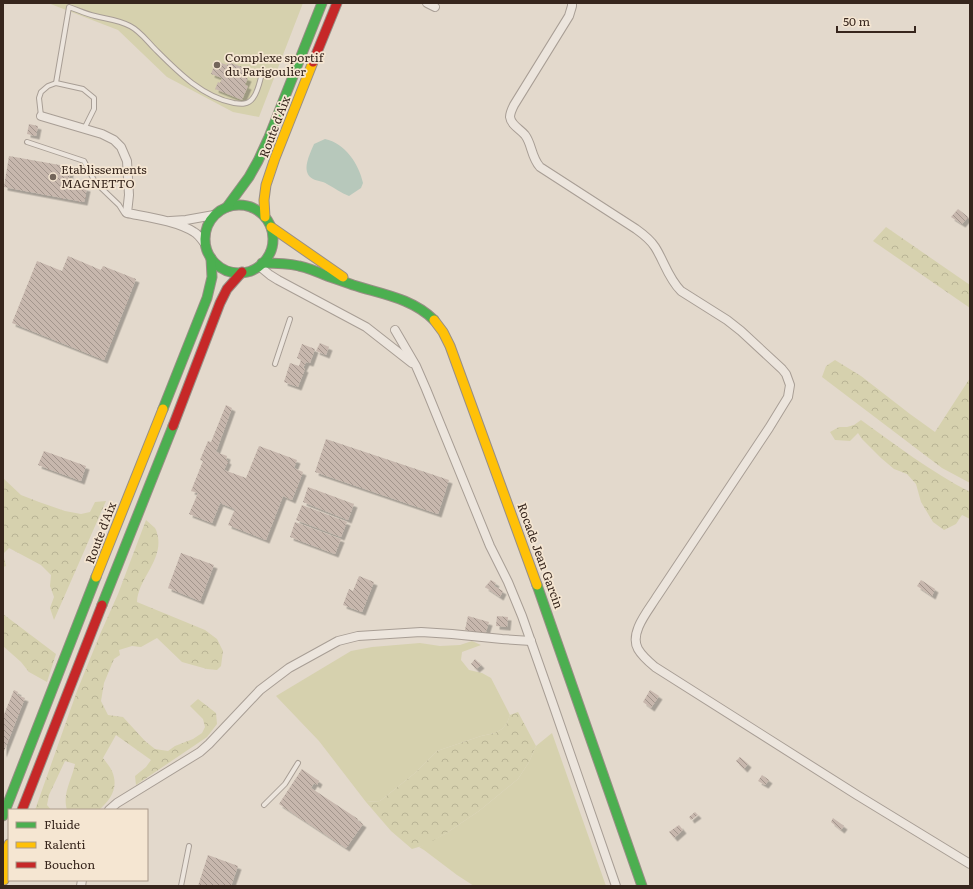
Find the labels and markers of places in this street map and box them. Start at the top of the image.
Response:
place label: Complexe sportif du Farigoulier [225,48,325,80]
marker: Complexe sportif du Farigoulier [212,60,222,70]
place label: Etablissements MAGNETTO [61,160,147,192]
marker: Etablissements MAGNETTO [48,172,58,182]

